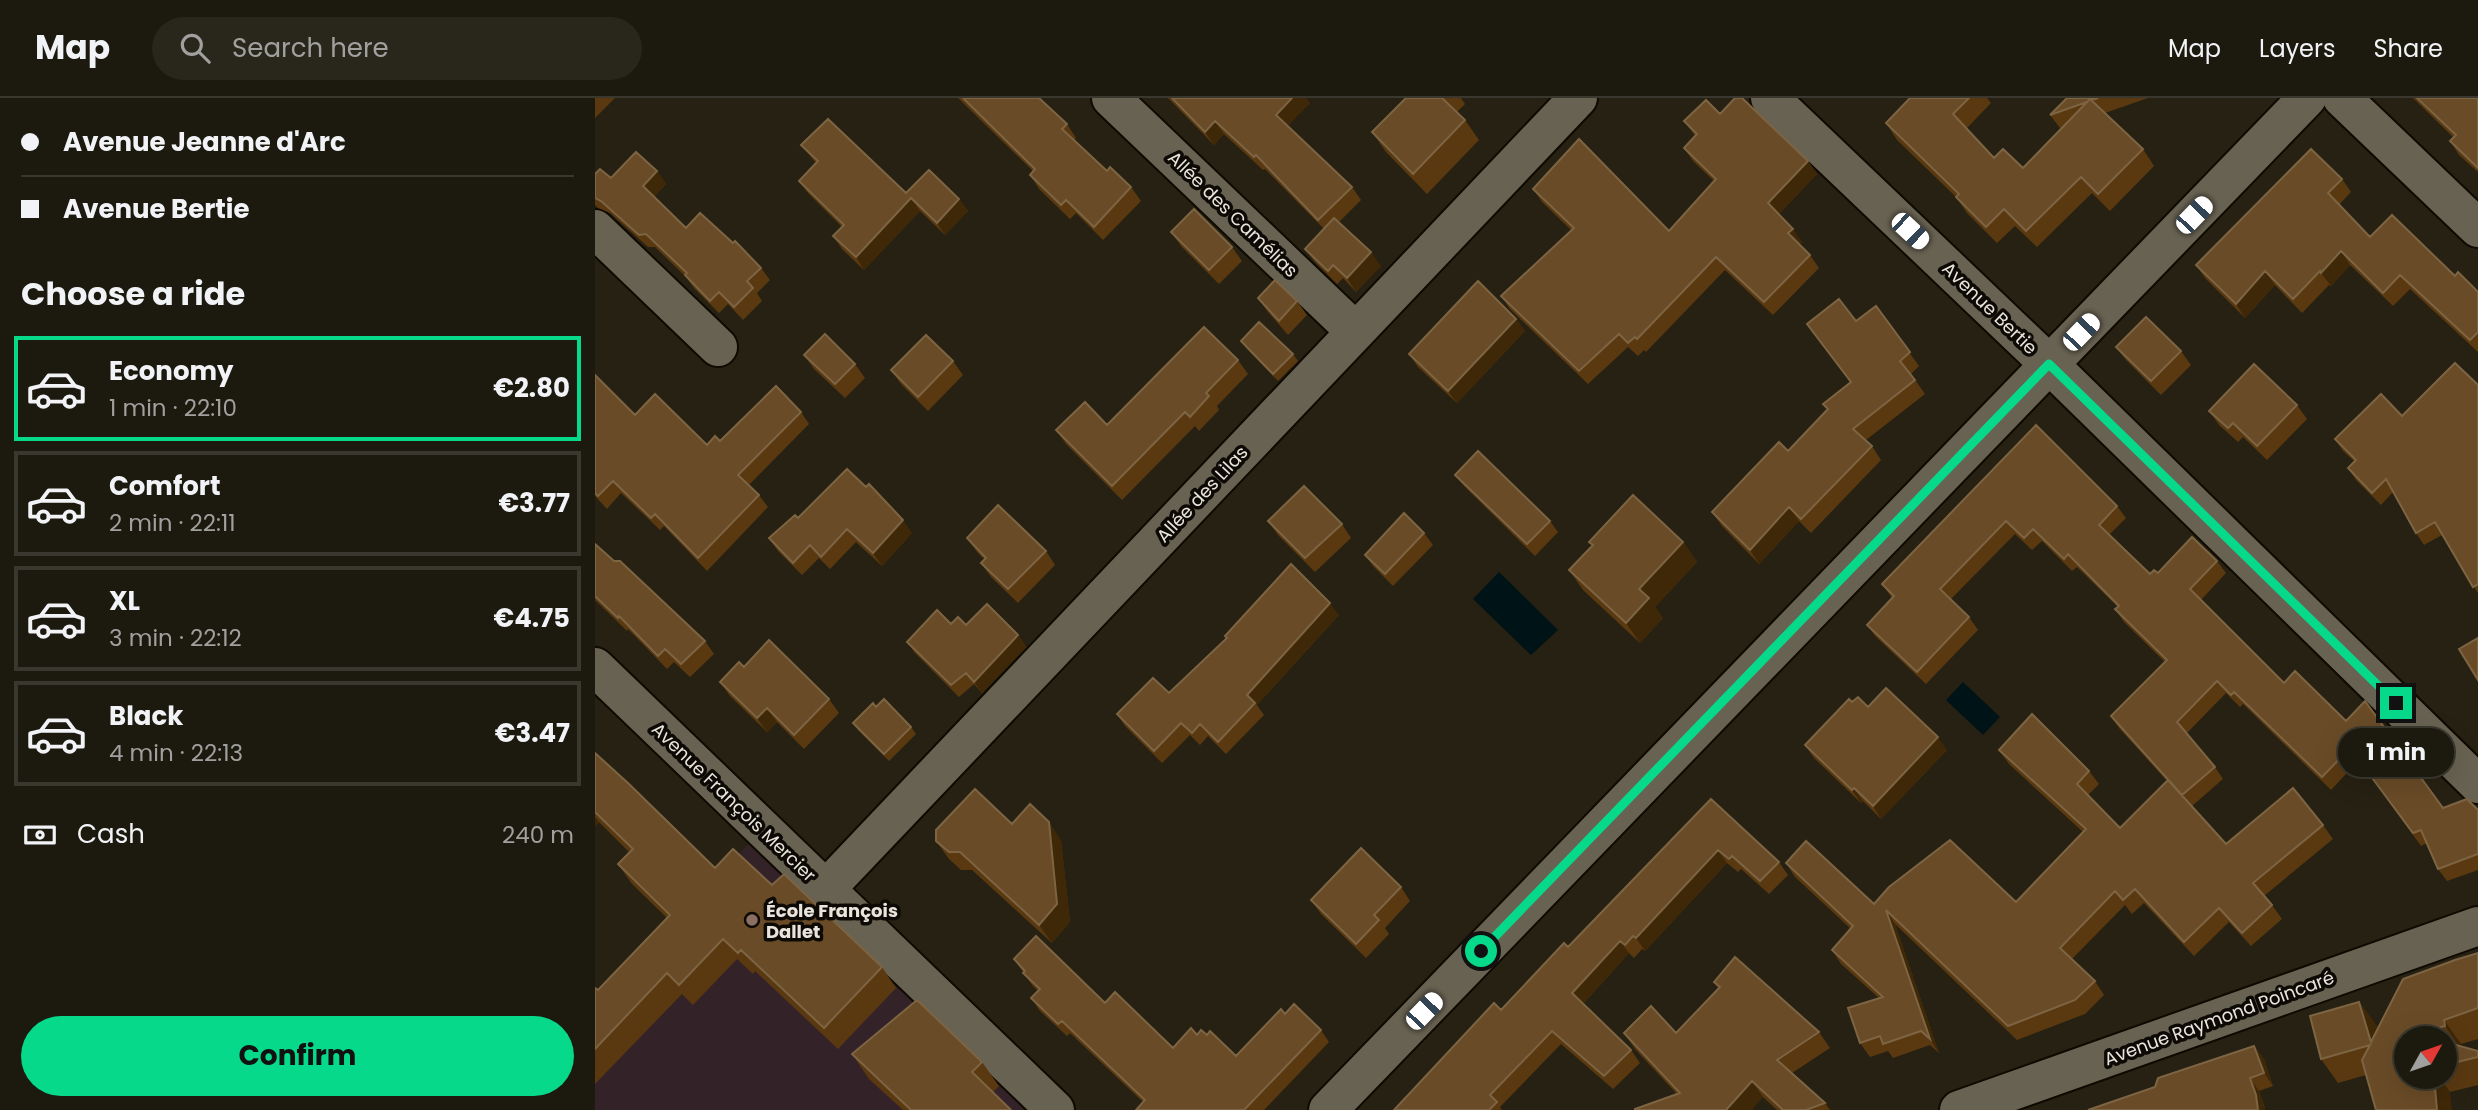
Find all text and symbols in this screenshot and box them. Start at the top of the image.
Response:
search box [152,17,642,80]
text: Map [35,24,110,71]
icon: search [176,29,214,67]
text: Search here [232,30,389,66]
text: Map [2168,32,2221,65]
text: Layers [2259,32,2335,65]
text: Share [2373,32,2443,65]
text: Avenue Jeanne d'Arc [63,124,346,160]
street label: Allée des Camélias [1163,145,1303,283]
text: Avenue Bertie [63,191,250,227]
car [2172,193,2217,237]
car [1888,209,1933,253]
street label: Avenue Bertie [1937,256,2043,360]
text: Choose a ride [21,271,245,316]
car [2059,310,2104,354]
text: Economy [109,353,233,389]
icon: car [25,357,88,420]
text: €2.80 [493,370,570,406]
text: 1 min · 22:10 [109,392,237,424]
street label: Allée des Lilas [1151,440,1253,548]
text: Comfort [109,468,221,504]
icon: car [25,472,88,535]
text: €3.77 [498,485,570,521]
text: 2 min · 22:11 [109,507,236,539]
text: XL [109,583,140,619]
icon: car [25,587,88,650]
text: €4.75 [494,600,570,636]
text: 3 min · 22:12 [109,622,242,654]
route end [2380,687,2412,719]
text: Black [109,698,183,734]
icon: car [25,702,88,765]
text: €3.47 [495,715,570,751]
street label: Avenue François Mercier [646,717,822,887]
callout: 1 min [2338,728,2454,776]
text: 1 min [2366,736,2426,768]
text: 4 min · 22:13 [109,737,243,769]
icon: cash [21,816,59,854]
text: Cash [77,816,145,852]
text: 240 m [502,819,574,851]
place label: École François Dallet [766,898,898,944]
marker: École François Dallet [744,912,760,928]
route start [1465,935,1497,967]
street label: Avenue Raymond Poincaré [2101,965,2337,1071]
car [1402,989,1447,1033]
button: Confirm [21,1016,574,1096]
north arrow [2394,1026,2457,1088]
map controls [2394,1026,2457,1089]

